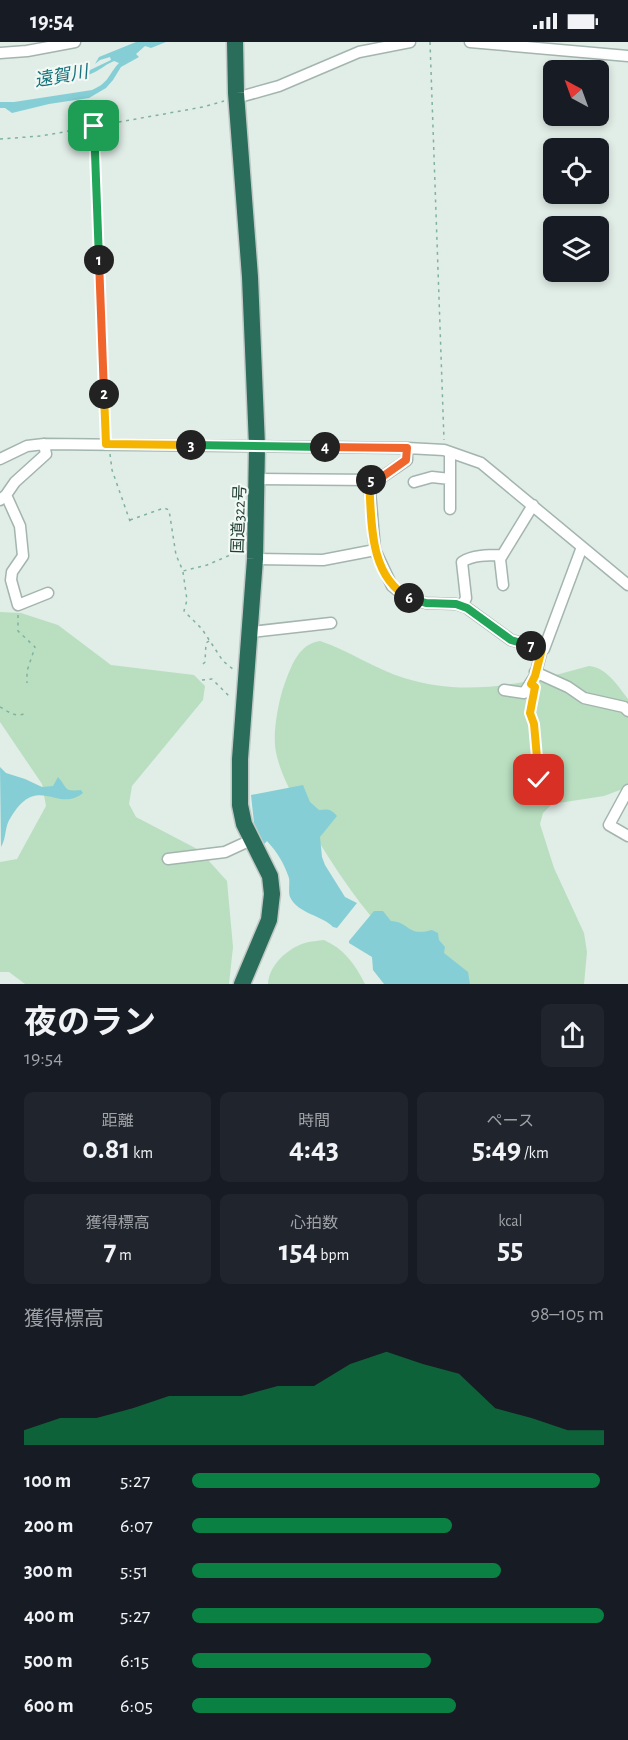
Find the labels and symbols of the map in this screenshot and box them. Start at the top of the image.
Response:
north arrow [543,60,609,126]
water label: 遠賀川 [33,61,91,91]
pin [68,100,119,151]
pin: 1 [84,245,114,275]
pin: 2 [89,379,119,409]
pin: 3 [176,430,206,460]
pin: 4 [310,432,340,462]
pin: 5 [356,465,386,495]
street label: 国道322号 [229,484,248,554]
pin: 6 [394,583,424,613]
pin: 7 [516,631,546,661]
pin [513,754,564,805]

